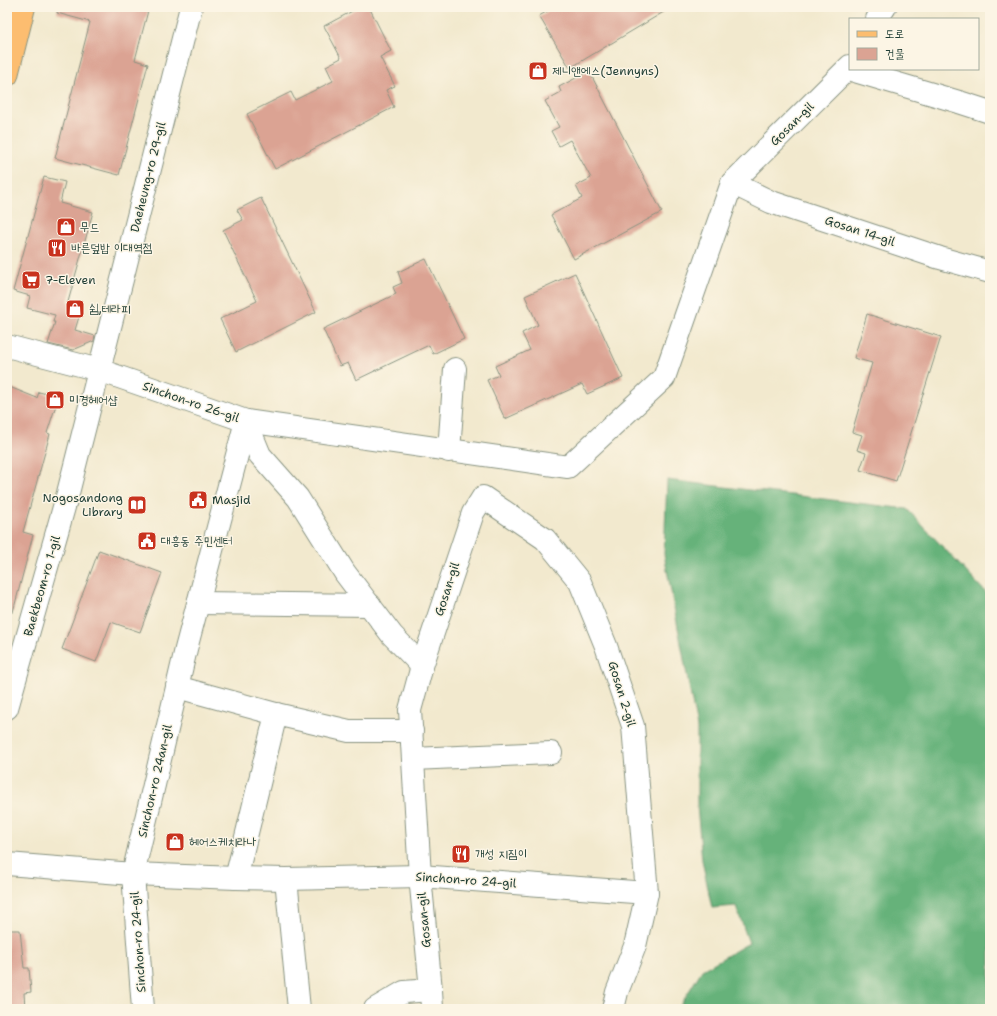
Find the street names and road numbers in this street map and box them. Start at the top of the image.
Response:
street label: Gosan-gil [767,98,818,149]
street label: Daeheung-ro 29-gil [127,120,170,234]
street label: Gosan 14-gil [823,212,898,250]
street label: Sinchon-ro 26-gil [141,378,242,426]
street label: Baekbeom-ro 1-gil [20,533,64,638]
street label: Gosan-gil [431,560,463,618]
street label: Gosan 2-gil [604,659,640,729]
street label: Sinchon-ro 24an-gil [134,723,176,839]
street label: Sinchon-ro 24-gil [415,868,517,892]
street label: Sinchon-ro 24-gil [126,891,150,993]
street label: Gosan-gil [414,891,434,949]

